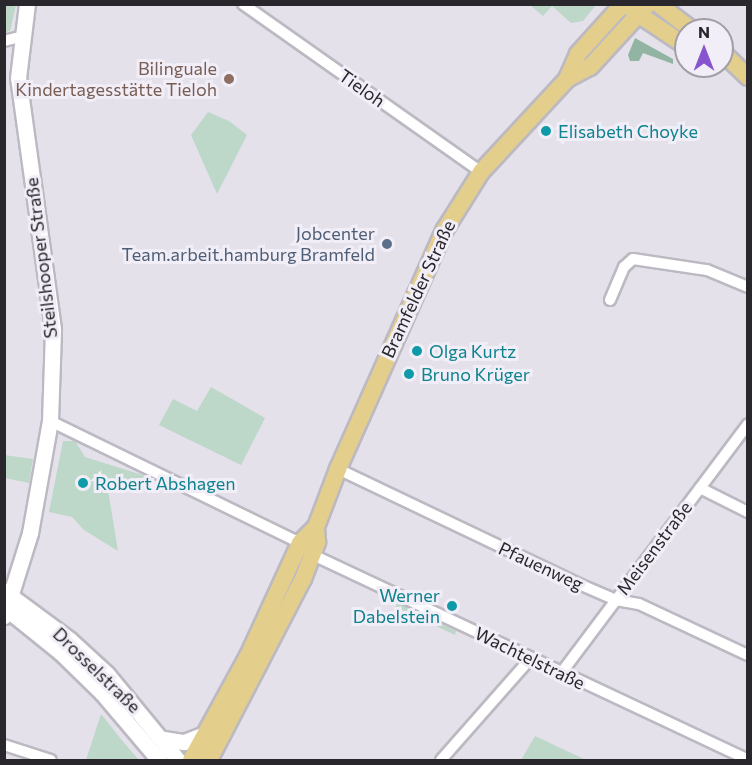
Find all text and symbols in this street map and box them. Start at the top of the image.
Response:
north arrow [674,18,734,78]
text: N [698,22,710,41]
place label: Bilinguale Kindertagesstätte Tieloh [15,58,217,100]
street label: Tieloh [335,64,389,112]
marker: Bilinguale Kindertagesstätte Tieloh [222,72,236,86]
place label: Elisabeth Choyke [558,120,698,142]
marker: Elisabeth Choyke [539,124,553,138]
street label: Steilshooper Straße [20,176,62,340]
street label: Bramfelder Straße [377,217,459,361]
place label: Jobcenter Team.arbeit.hamburg Bramfeld [122,223,375,266]
marker: Jobcenter Team.arbeit.hamburg Bramfeld [380,237,394,251]
place label: Olga Kurtz [429,340,516,362]
marker: Olga Kurtz [410,344,424,358]
place label: Bruno Krüger [421,363,530,385]
marker: Bruno Krüger [402,367,416,381]
place label: Robert Abshagen [95,472,236,494]
marker: Robert Abshagen [76,476,90,490]
street label: Meisenstraße [612,497,696,599]
street label: Pfauenweg [495,537,587,595]
place label: Werner Dabelstein [353,585,440,628]
marker: Werner Dabelstein [445,599,459,613]
street label: Wachtelstraße [471,622,589,694]
street label: Drosselstraße [49,623,145,717]

